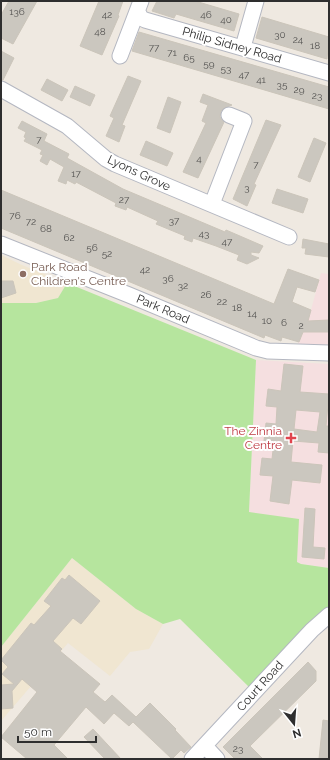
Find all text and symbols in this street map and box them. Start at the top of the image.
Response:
house number: 136 [9,6,25,17]
house number: 42 [102,9,112,20]
house number: 46 [200,9,212,20]
house number: 40 [220,14,232,25]
street label: Philip Sidney Road [181,24,283,66]
house number: 48 [94,26,106,37]
house number: 30 [274,29,286,40]
house number: 24 [293,34,304,45]
house number: 18 [310,40,320,51]
house number: 77 [149,42,160,53]
house number: 71 [167,47,178,58]
house number: 65 [183,52,195,63]
house number: 59 [203,58,215,69]
house number: 53 [221,63,231,74]
house number: 47 [239,69,250,80]
house number: 41 [256,74,267,85]
house number: 35 [277,79,288,90]
house number: 29 [293,84,305,95]
house number: 23 [312,90,322,101]
house number: 7 [36,134,42,145]
street label: Lyons Grove [105,152,173,194]
house number: 4 [196,153,202,164]
house number: 7 [253,159,259,170]
house number: 17 [71,168,81,179]
house number: 3 [244,182,250,193]
house number: 27 [119,194,130,205]
house number: 76 [9,210,21,221]
house number: 37 [169,215,180,226]
house number: 72 [26,216,36,227]
house number: 68 [40,223,52,234]
house number: 43 [199,228,209,239]
house number: 62 [63,232,75,243]
house number: 47 [222,236,233,247]
house number: 56 [86,242,98,253]
house number: 52 [102,248,112,259]
place label: Park Road Children's Centre [31,260,126,288]
house number: 42 [140,264,150,275]
marker: Park Road Children's Centre [18,269,28,279]
house number: 36 [162,273,174,284]
house number: 32 [178,280,188,291]
house number: 26 [200,289,212,300]
street label: Park Road [134,292,192,326]
house number: 22 [217,296,227,307]
house number: 18 [232,302,242,313]
house number: 14 [247,308,257,319]
house number: 10 [262,315,272,326]
house number: 6 [281,317,287,328]
house number: 2 [298,320,304,331]
place label: The Zinnia Centre [224,424,282,452]
marker: The Zinnia Centre [285,432,297,444]
street label: Court Road [234,658,286,714]
north arrow [274,704,314,744]
scale bar [18,718,96,744]
text: 50 m [24,725,52,739]
text: N [291,726,303,741]
house number: 23 [233,743,243,754]

